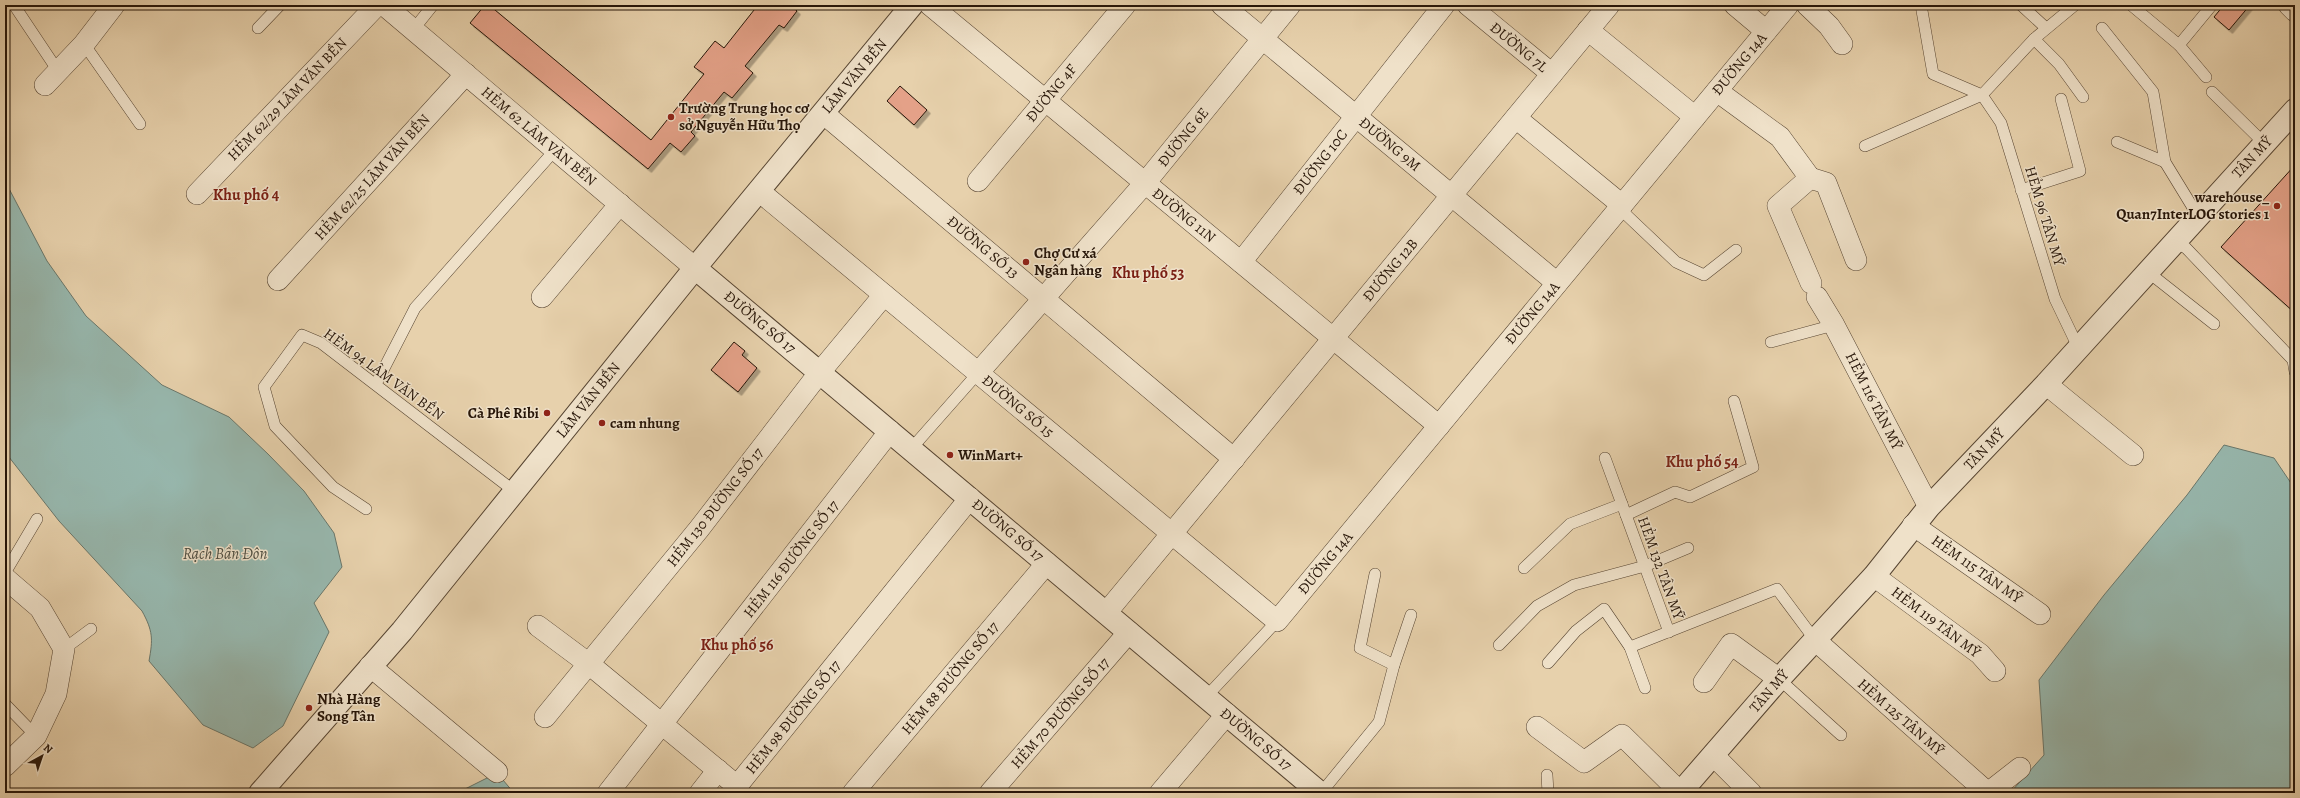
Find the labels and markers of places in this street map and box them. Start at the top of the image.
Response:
place label: Trường Trung học cơ sở Nguyễn Hữu Thọ [679,98,810,135]
marker: Trường Trung học cơ sở Nguyễn Hữu Thọ [666,112,676,122]
place label: warehouse_ Quan7InterLOG stories 1 [2116,187,2270,224]
marker: warehouse_ Quan7InterLOG stories 1 [2272,201,2282,211]
place label: Chợ Cư xá Ngân hàng [1034,243,1102,280]
marker: Chợ Cư xá Ngân hàng [1021,257,1031,267]
place label: Cà Phê Ribi [468,403,540,423]
marker: Cà Phê Ribi [542,408,552,418]
place label: cam nhung [610,413,680,433]
marker: cam nhung [597,418,607,428]
place label: WinMart+ [957,445,1023,465]
marker: WinMart+ [945,450,955,460]
place label: Nhà Hàng Song Tân [317,689,381,726]
marker: Nhà Hàng Song Tân [304,703,314,713]

